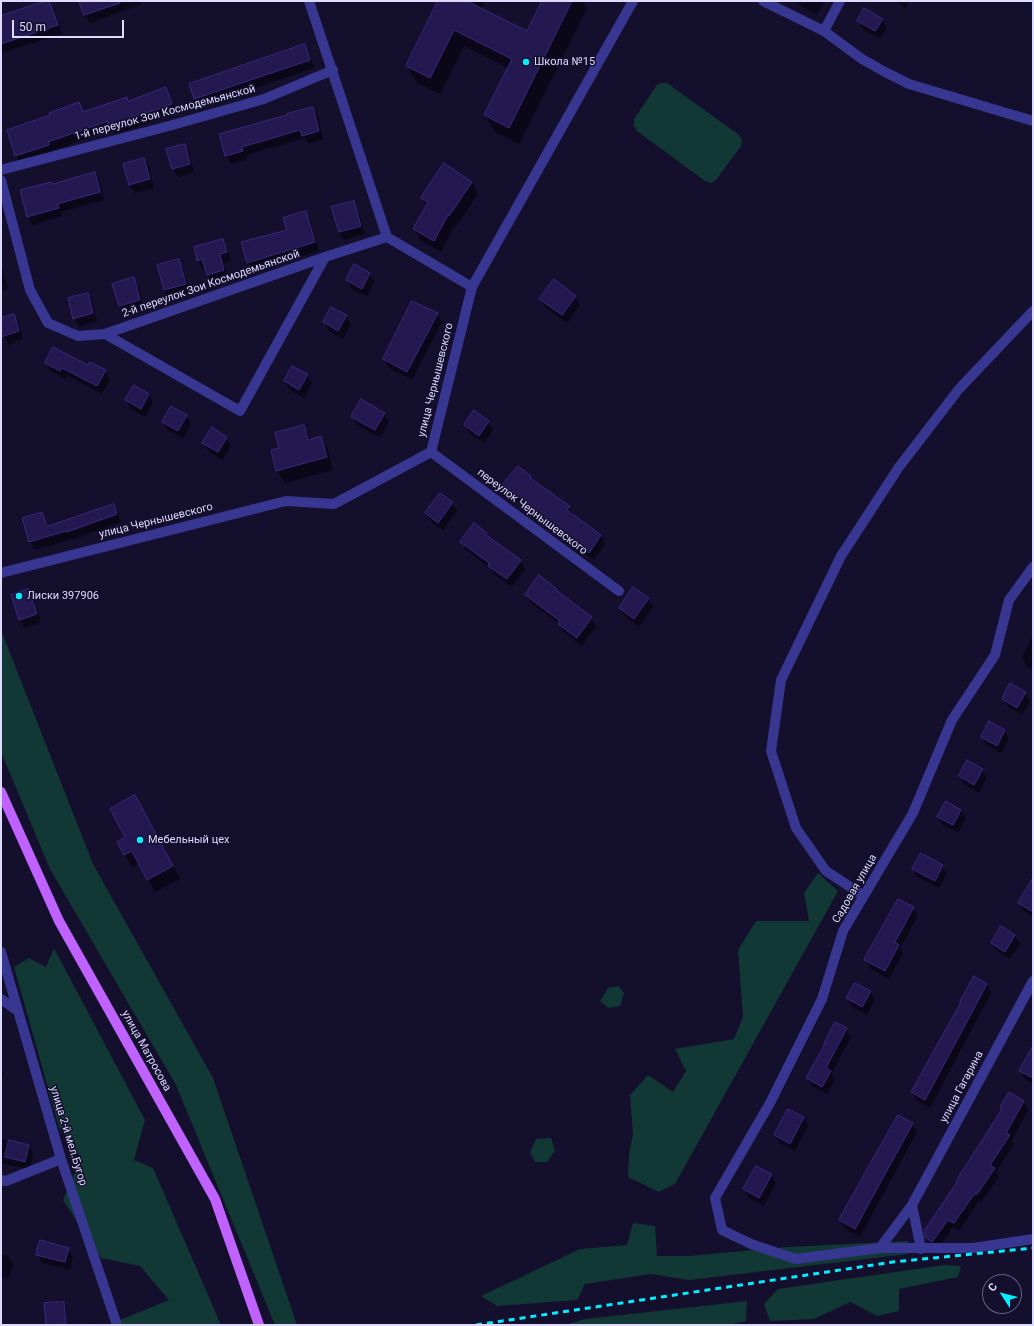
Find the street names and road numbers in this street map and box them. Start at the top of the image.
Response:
street label: 1-й переулок Зои Космодемьянской [73,82,257,144]
street label: 2-й переулок Зои Космодемьянской [121,247,301,321]
street label: улица Чернышевского [415,322,457,438]
street label: переулок Чернышевского [474,466,590,558]
street label: улица Чернышевского [98,500,214,542]
street label: Садовая улица [830,852,880,926]
street label: улица Матросова [118,1008,174,1094]
street label: улица Гагарина [938,1049,986,1125]
street label: улица 2-й мел.Бугор [47,1085,89,1187]

